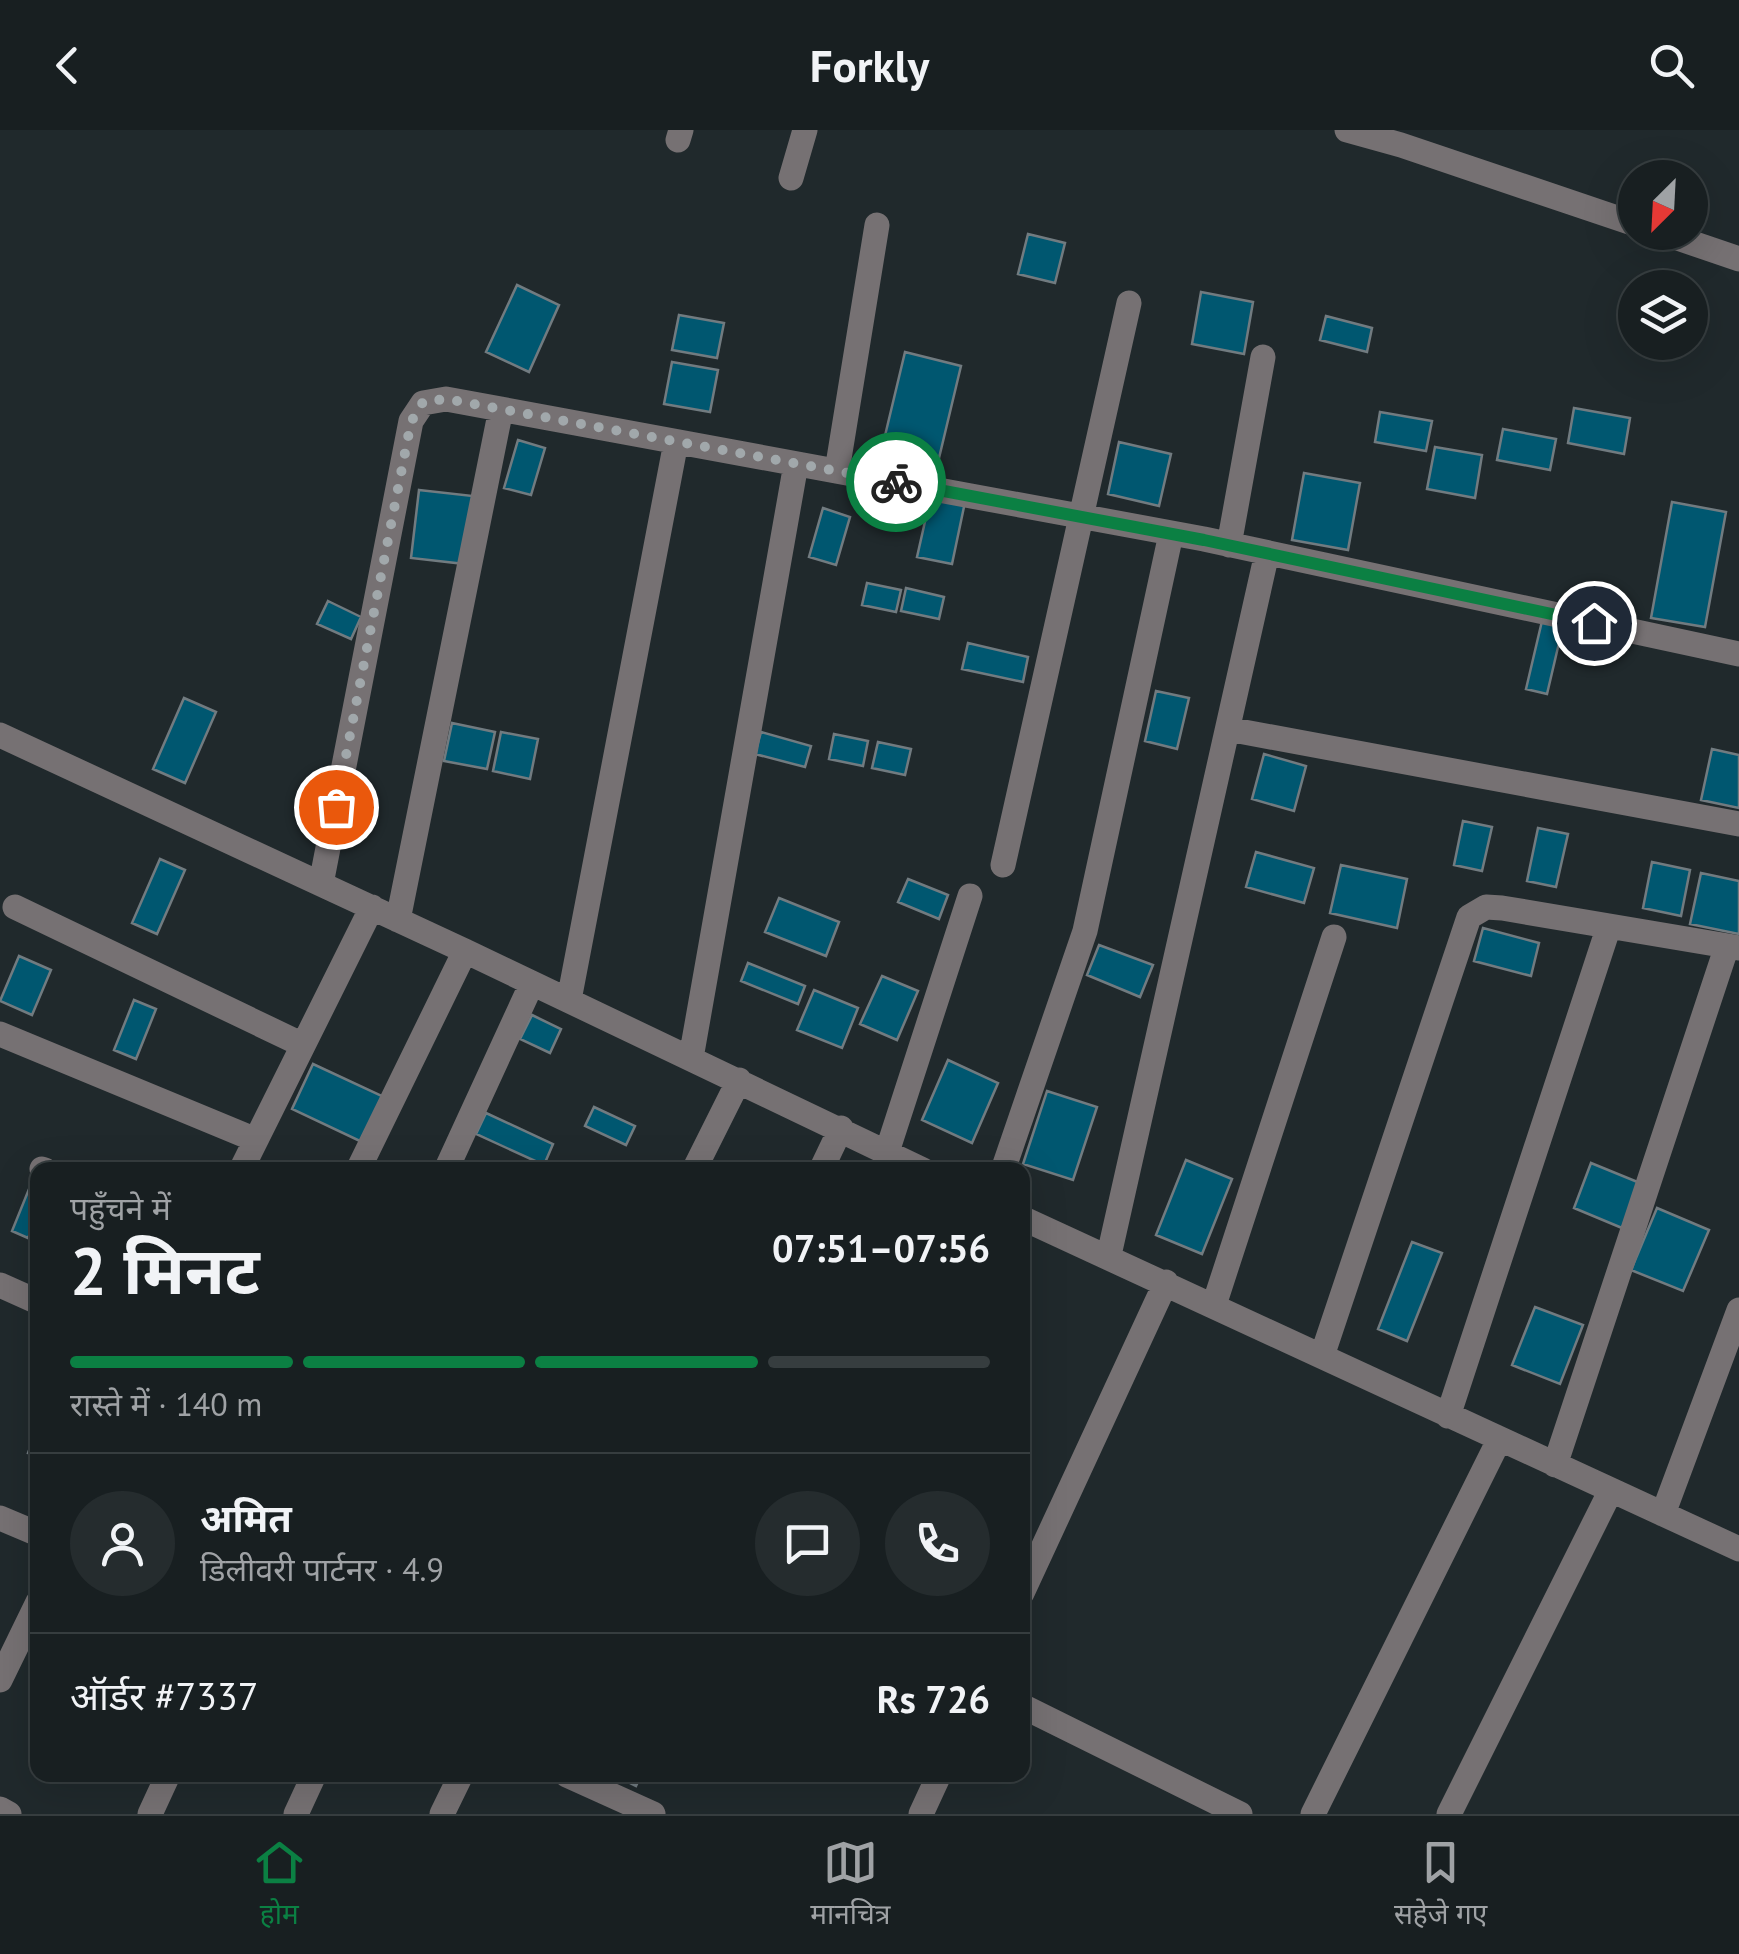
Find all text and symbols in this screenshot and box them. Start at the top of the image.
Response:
text: Forkly [810,36,929,94]
icon: back [40,38,95,93]
icon: search [1644,38,1699,93]
north arrow [1618,160,1708,250]
map controls [1618,160,1708,360]
button: layers [1618,270,1708,360]
courier [846,432,946,532]
icon: bike [869,455,924,510]
pin [1552,581,1637,666]
icon: home [1567,596,1622,651]
pin [294,765,379,850]
icon: bag [309,780,364,835]
text: पहुँचने में [70,1187,171,1229]
text: 07:51–07:56 [772,1223,990,1272]
text: 2 मिनट [70,1228,260,1312]
text: रास्ते में · 140 m [70,1383,262,1425]
button: person [70,1491,175,1596]
button: chat [755,1491,860,1596]
button: phone [885,1491,990,1596]
text: अमित [200,1493,292,1542]
text: डिलीवरी पार्टनर · 4.9 [200,1548,444,1590]
text: ऑर्डर #7337 [70,1671,258,1720]
text: Rs 726 [877,1674,990,1723]
tab: होम [252,1835,307,1935]
tab: मानचित्र [810,1835,890,1935]
tab: सहेजे गए [1394,1835,1487,1935]

